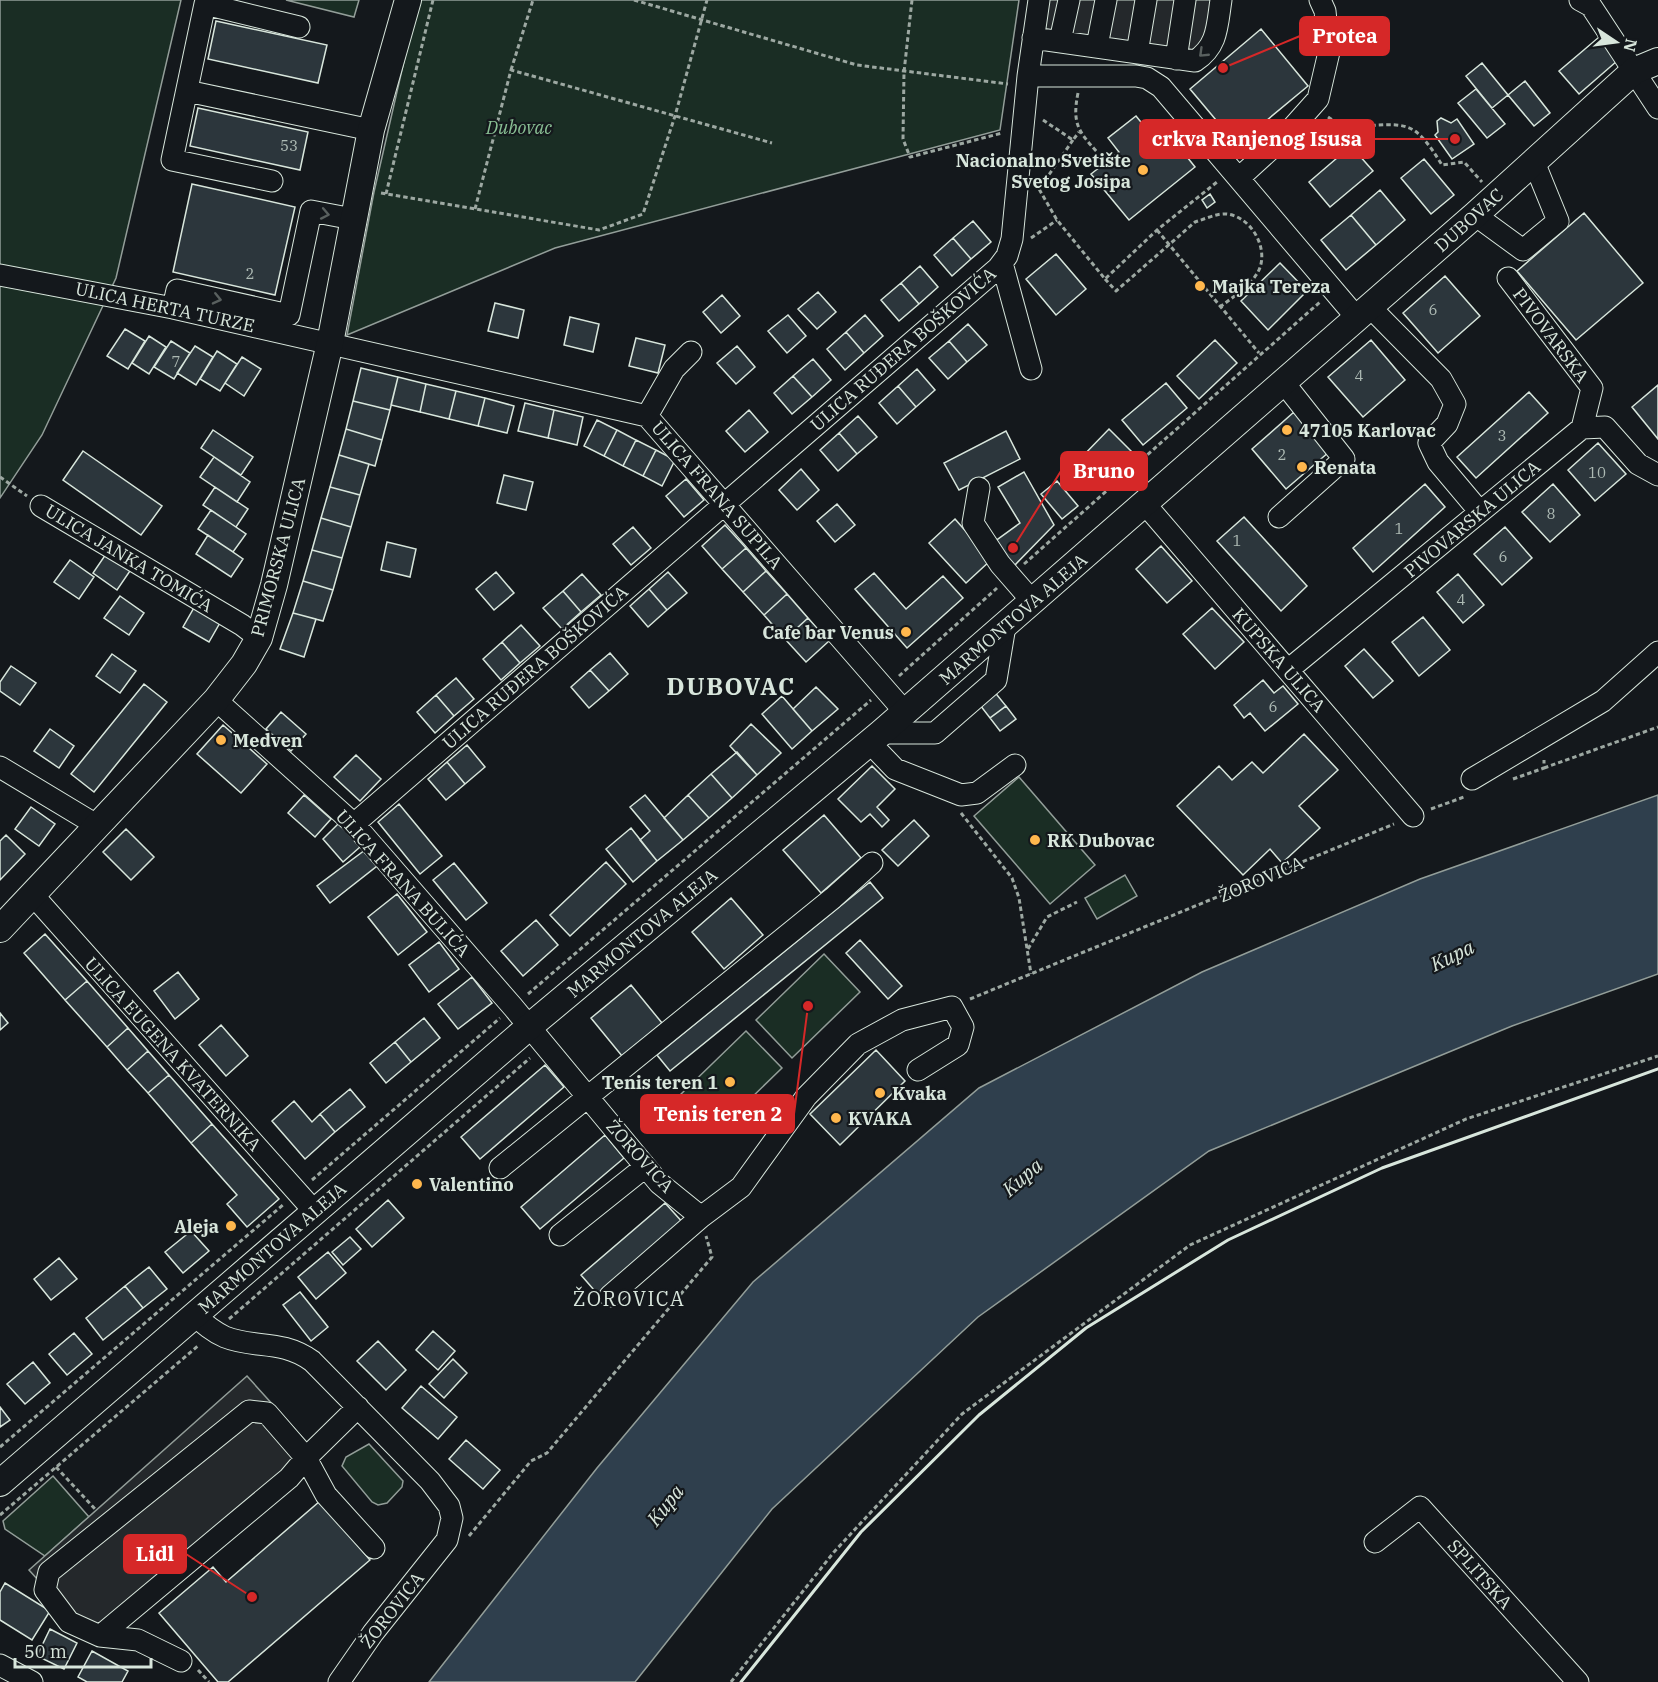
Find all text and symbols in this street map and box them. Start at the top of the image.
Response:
north arrow [1586,12,1646,72]
callout: Protea [1300,17,1389,55]
text: Protea [1312,22,1378,49]
text: N [1619,37,1642,54]
one-way arrow [1200,46,1210,57]
park label: Dubovac [485,116,552,139]
callout: crkva Ranjenog Isusa [1140,120,1374,158]
text: crkva Ranjenog Isusa [1152,125,1362,152]
house number: 53 [280,136,298,155]
place label: Nacionalno Svetište Svetog Josipa [956,149,1131,193]
marker: Nacionalno Svetište Svetog Josipa [1136,163,1150,177]
street label: DUBOVAC [1430,183,1508,257]
one-way arrow [319,207,329,220]
street label: ULICA RUĐERA BOŠKOVIĆA [805,261,1001,436]
house number: 2 [245,264,255,283]
place label: Majka Tereza [1212,275,1331,298]
street label: ULICA HERTA TURZE [73,277,257,337]
marker: Majka Tereza [1193,279,1207,293]
street label: PIVOVARSKA [1508,283,1594,387]
one-way arrow [211,292,221,305]
house number: 6 [1428,300,1438,319]
house number: 7 [171,352,181,371]
house number: 4 [1354,366,1364,385]
street label: ULICA FRANA SUPILA [646,416,788,574]
place label: 47105 Karlovac [1299,419,1436,442]
marker: 47105 Karlovac [1280,423,1294,437]
house number: 3 [1497,426,1507,445]
house number: 2 [1277,445,1287,464]
callout: Bruno [1061,452,1147,490]
street label: PIVOVARSKA ULICA [1399,455,1545,583]
place label: Renata [1314,456,1376,479]
text: Bruno [1073,457,1135,484]
marker: Renata [1295,460,1309,474]
house number: 10 [1588,463,1606,482]
street label: PRIMORSKA ULICA [246,474,310,639]
street label: ULICA JANKA TOMIĆA [41,499,218,618]
house number: 8 [1546,504,1556,523]
house number: 1 [1394,519,1404,538]
house number: 1 [1232,531,1242,550]
house number: 6 [1498,547,1508,566]
street label: MARMONTOVA ALEJA [934,548,1092,690]
street label: ULICA RUĐERA BOŠKOVIĆA [437,579,633,754]
house number: 4 [1456,590,1466,609]
street label: KUPSKA ULICA [1227,603,1331,717]
place label: Cafe bar Venus [762,621,894,644]
marker: Cafe bar Venus [899,625,913,639]
district label: DUBOVAC [667,670,795,702]
house number: 6 [1268,697,1278,716]
place label: Medven [233,729,303,752]
marker: Medven [214,733,228,747]
street label: ULICA FRANA BULIĆA [331,805,476,962]
place label: RK Dubovac [1047,829,1155,852]
marker: RK Dubovac [1028,833,1042,847]
street label: ŽOROVICA [1215,850,1308,907]
street label: MARMONTOVA ALEJA [562,863,722,1003]
water label: Kupa [1425,933,1479,978]
street label: ULICA EUGENA KVATERNIKA [80,952,267,1156]
place label: Tenis teren 1 [602,1071,718,1094]
marker: Tenis teren 1 [723,1075,737,1089]
place label: Kvaka [892,1082,947,1105]
marker: Kvaka [873,1086,887,1100]
callout: Tenis teren 2 [641,1095,794,1133]
text: Tenis teren 2 [653,1100,783,1127]
place label: KVAKA [848,1107,912,1130]
marker: KVAKA [829,1111,843,1125]
street label: ŽOROVICA [601,1115,679,1198]
water label: Kupa [995,1152,1048,1203]
place label: Valentino [429,1173,514,1196]
street label: MARMONTOVA ALEJA [193,1177,351,1319]
marker: Valentino [410,1177,424,1191]
place label: Aleja [174,1215,219,1238]
marker: Aleja [224,1219,238,1233]
district label: ŽOROVICA [573,1285,685,1312]
water label: Kupa [640,1479,690,1532]
street label: SPLITSKA [1443,1534,1518,1614]
callout: Lidl [124,1535,186,1573]
text: Lidl [136,1540,174,1567]
street label: ŽOROVICA [355,1567,429,1653]
scale bar [15,1631,152,1669]
text: 50 m [24,1640,67,1663]

